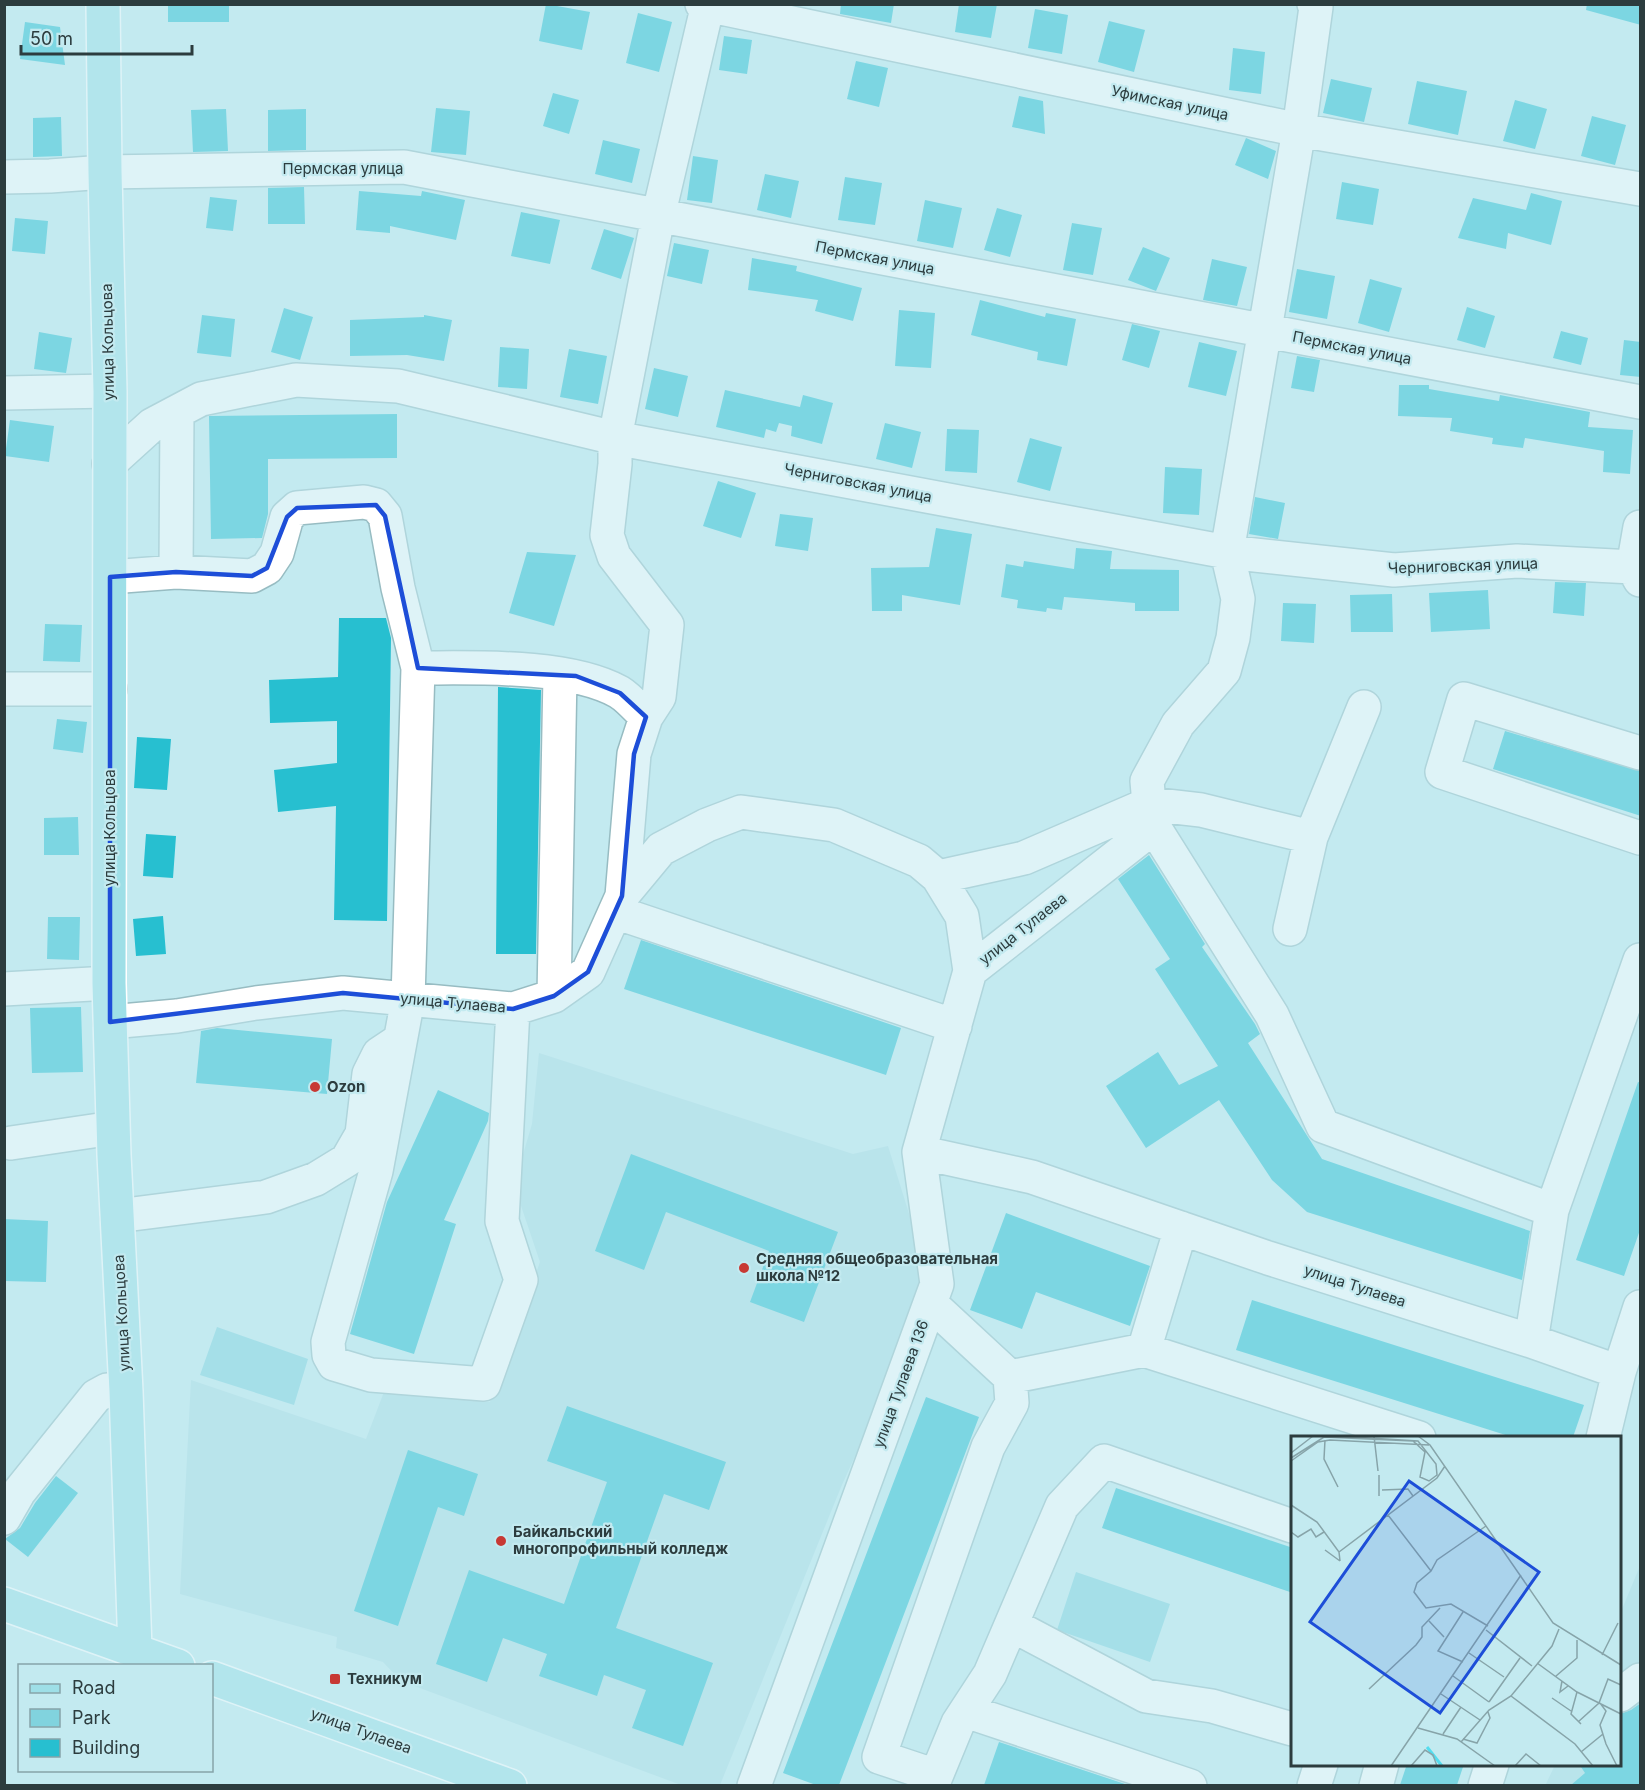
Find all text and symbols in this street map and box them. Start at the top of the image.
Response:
scale bar [21,18,192,56]
text: 50 m [30,28,73,49]
street label: Уфимская улица [1110,81,1230,124]
street label: Пермская улица [283,159,403,178]
street label: Пермская улица [814,237,936,278]
street label: улица Кольцова [97,283,118,401]
street label: Пермская улица [1291,327,1413,368]
street label: Черниговская улица [783,459,934,506]
street label: Черниговская улица [1388,553,1538,578]
street label: улица Кольцова [100,769,119,887]
street label: улица Тулаева [975,888,1070,969]
street label: улица Тулаева [399,988,507,1017]
place label: Ozon [327,1077,365,1096]
marker: Ozon [308,1080,322,1094]
place label: Средняя общеобразовательная школа №12 [756,1249,998,1285]
street label: улица Кольцова [109,1254,134,1372]
street label: улица Тулаева [1302,1260,1409,1311]
marker: Средняя общеобразовательная школа №12 [737,1261,751,1275]
street label: улица Тулаева 136 [869,1317,933,1450]
inset map [1291,1436,1621,1766]
place label: Байкальский многопрофильный колледж [513,1522,728,1558]
marker: Байкальский многопрофильный колледж [494,1534,508,1548]
legend [18,1664,213,1772]
place label: Техникум [347,1669,422,1688]
marker: Техникум [328,1672,342,1686]
text: Road [72,1677,115,1698]
street label: улица Тулаева [308,1703,414,1758]
text: Park [72,1707,111,1728]
text: Building [72,1737,140,1758]

